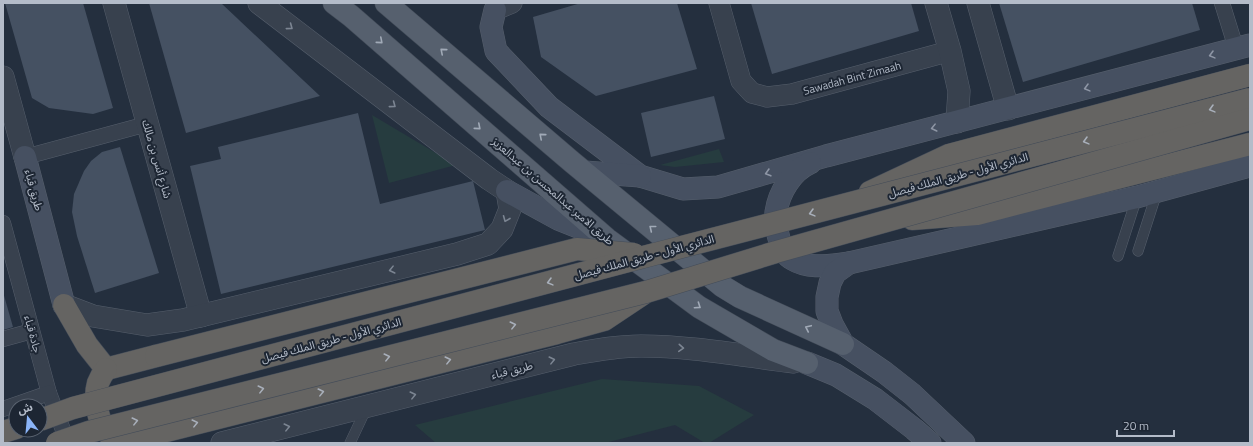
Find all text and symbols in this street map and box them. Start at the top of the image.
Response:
one-way arrow [285,22,292,29]
one-way arrow [376,37,383,44]
one-way arrow [440,49,448,56]
one-way arrow [1209,50,1215,58]
street label: Sawadah Bint Zimaah [801,57,903,99]
one-way arrow [1083,83,1090,92]
one-way arrow [389,100,396,107]
one-way arrow [1209,104,1215,112]
street label: شارع أنس بن مالك [138,118,176,201]
one-way arrow [473,122,481,129]
one-way arrow [931,124,937,132]
street label: طريق الامير عبدالمحسن بن عبدالعزيز [488,133,617,249]
one-way arrow [539,133,546,140]
one-way arrow [1083,137,1090,145]
street label: الدائري الأول - طريق الملك فيصل [886,149,1030,203]
street label: طريق قباء [21,167,47,213]
one-way arrow [764,168,771,177]
one-way arrow [808,208,815,217]
one-way arrow [502,216,510,223]
one-way arrow [650,226,657,233]
street label: الدائري الأول - طريق الملك فيصل [572,231,716,285]
one-way arrow [389,265,396,273]
one-way arrow [547,277,554,285]
one-way arrow [694,301,701,309]
street label: جادة قباء [20,313,46,355]
street label: الدائري الأول - طريق الملك فيصل [259,314,403,368]
one-way arrow [510,322,517,330]
one-way arrow [804,325,812,333]
one-way arrow [678,344,684,353]
one-way arrow [384,353,391,362]
one-way arrow [549,356,556,365]
one-way arrow [444,357,451,365]
street label: طريق قباء [489,357,535,383]
one-way arrow [258,385,265,394]
one-way arrow [318,388,325,397]
one-way arrow [410,392,416,400]
north arrow [8,398,48,438]
text: ش [16,399,35,418]
scale bar [1117,412,1174,438]
text: 20 m [1123,416,1149,435]
one-way arrow [132,417,138,425]
one-way arrow [192,420,199,428]
one-way arrow [283,423,290,431]

